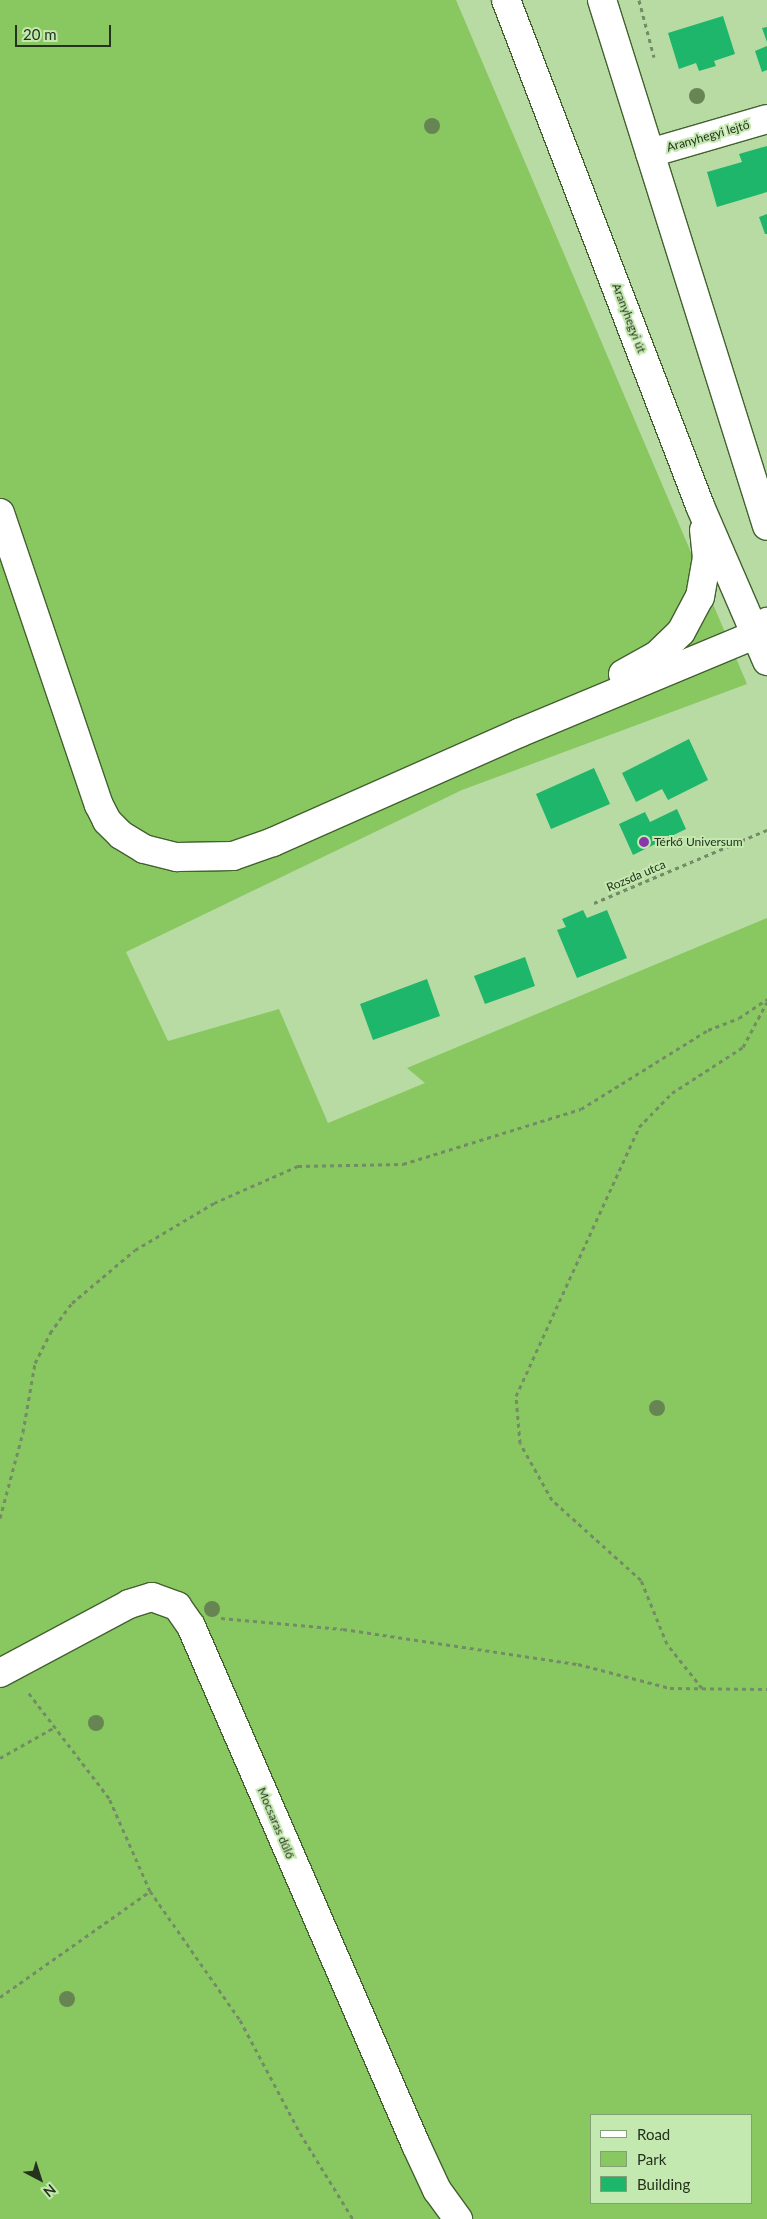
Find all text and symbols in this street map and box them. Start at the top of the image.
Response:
scale bar [18,15,114,47]
text: 20 m [23,25,57,43]
street label: Aranyhegyi lejtő [665,117,751,155]
street label: Aranyhegyi út [609,281,649,355]
place label: Térkő Universum [654,835,743,849]
marker: Térkő Universum [638,836,650,848]
street label: Rozsda utca [604,857,668,895]
street label: Mocsaras dűlő [254,1785,298,1861]
legend [590,2114,752,2204]
text: Road [637,2125,670,2143]
text: Park [637,2150,666,2168]
north arrow [15,2154,65,2204]
text: Building [637,2175,690,2193]
text: N [40,2181,60,2201]

